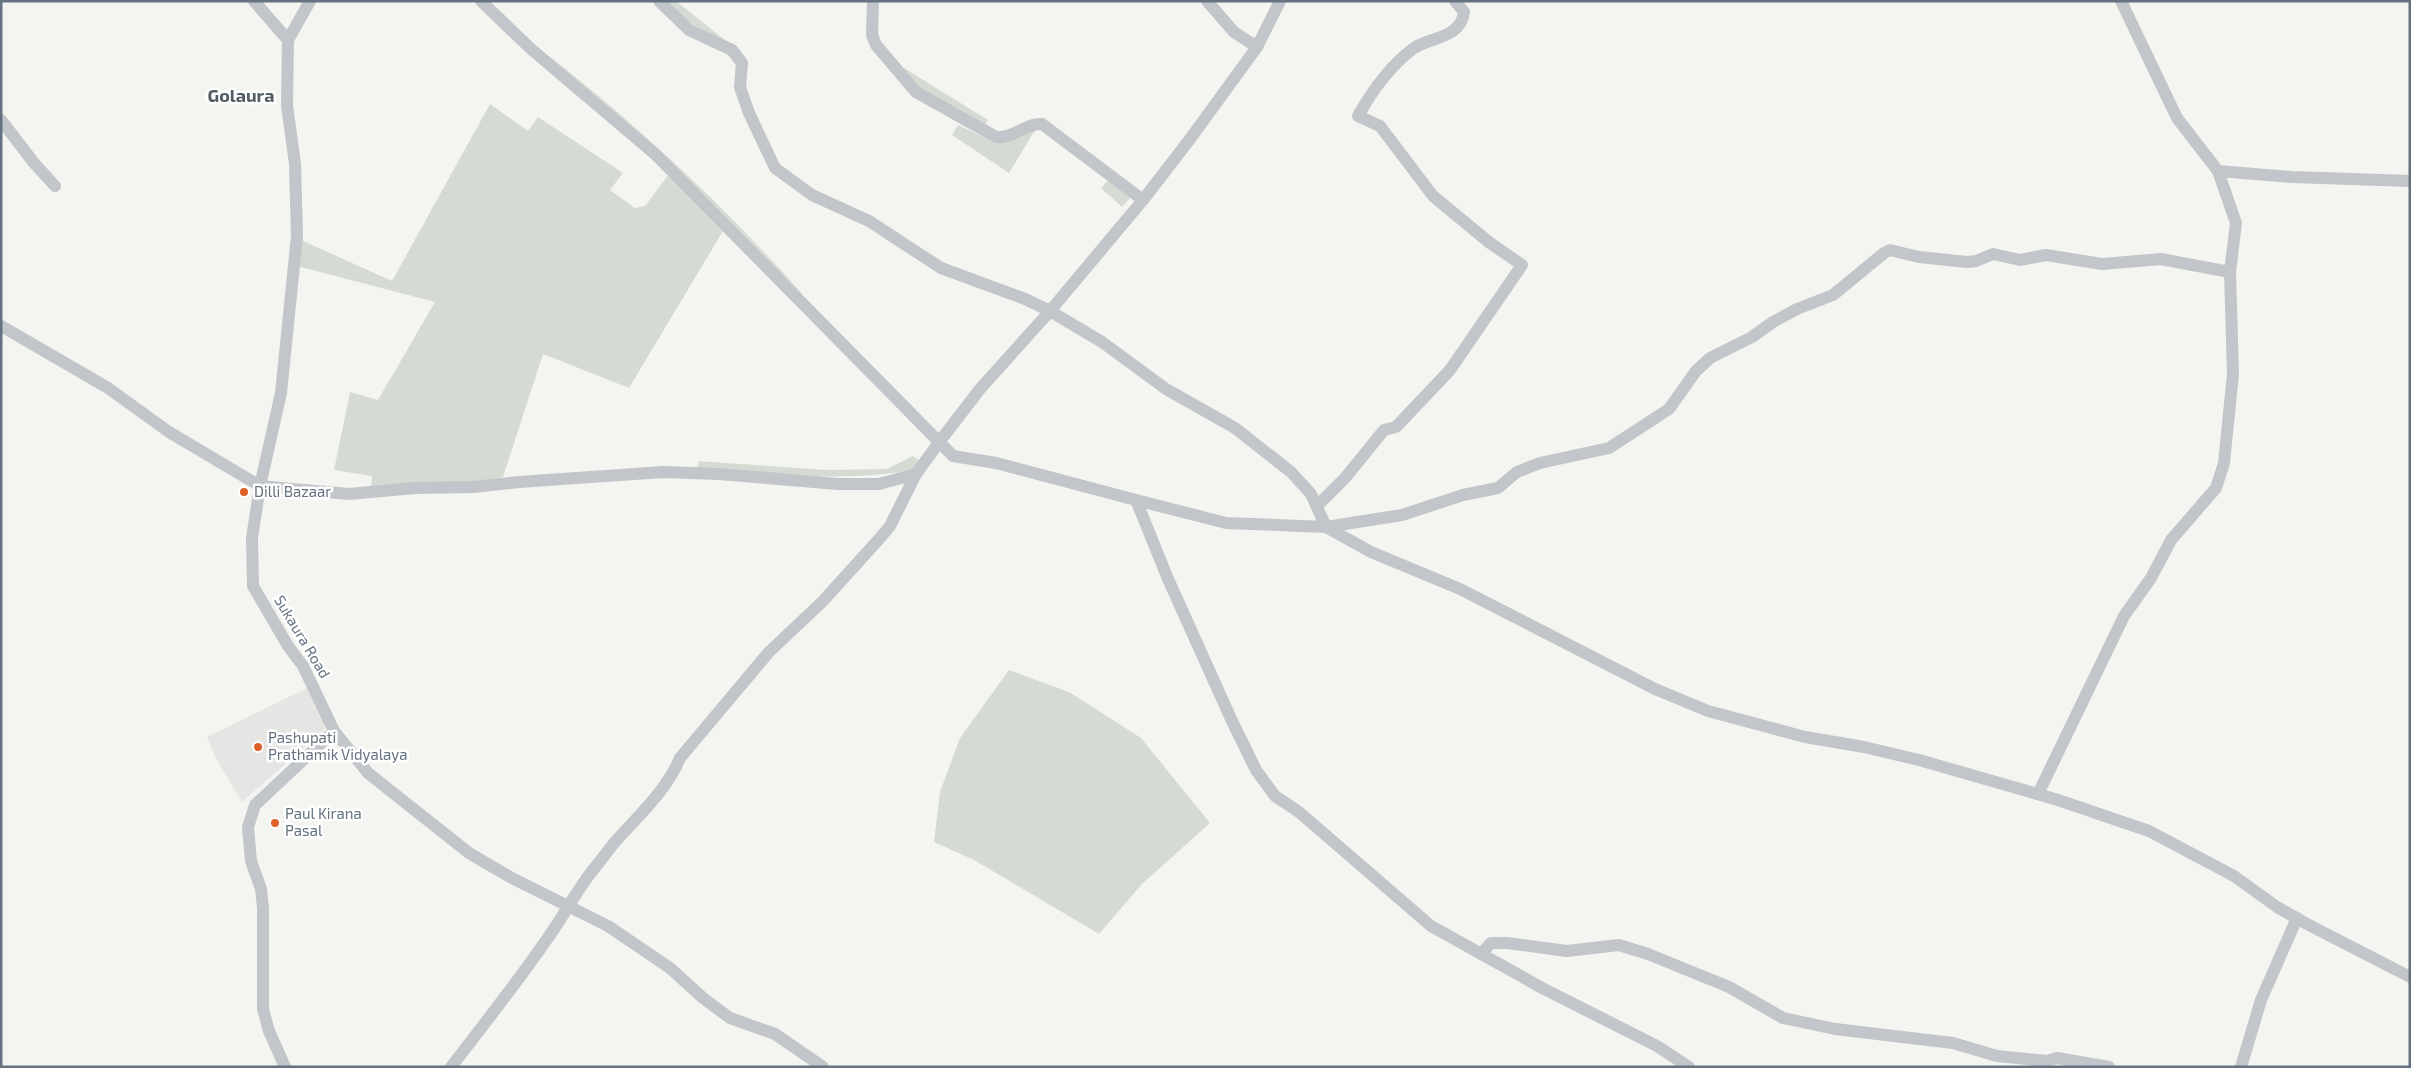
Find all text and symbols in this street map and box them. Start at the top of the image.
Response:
district label: Golaura [207,84,275,106]
place label: Dilli Bazaar [254,482,331,500]
marker: Dilli Bazaar [238,486,250,498]
street label: Sukaura Road [271,592,335,681]
place label: Pashupati Prathamik Vidyalaya [268,728,407,763]
marker: Pashupati Prathamik Vidyalaya [252,741,264,753]
place label: Paul Kirana Pasal [285,804,362,839]
marker: Paul Kirana Pasal [269,817,281,829]

